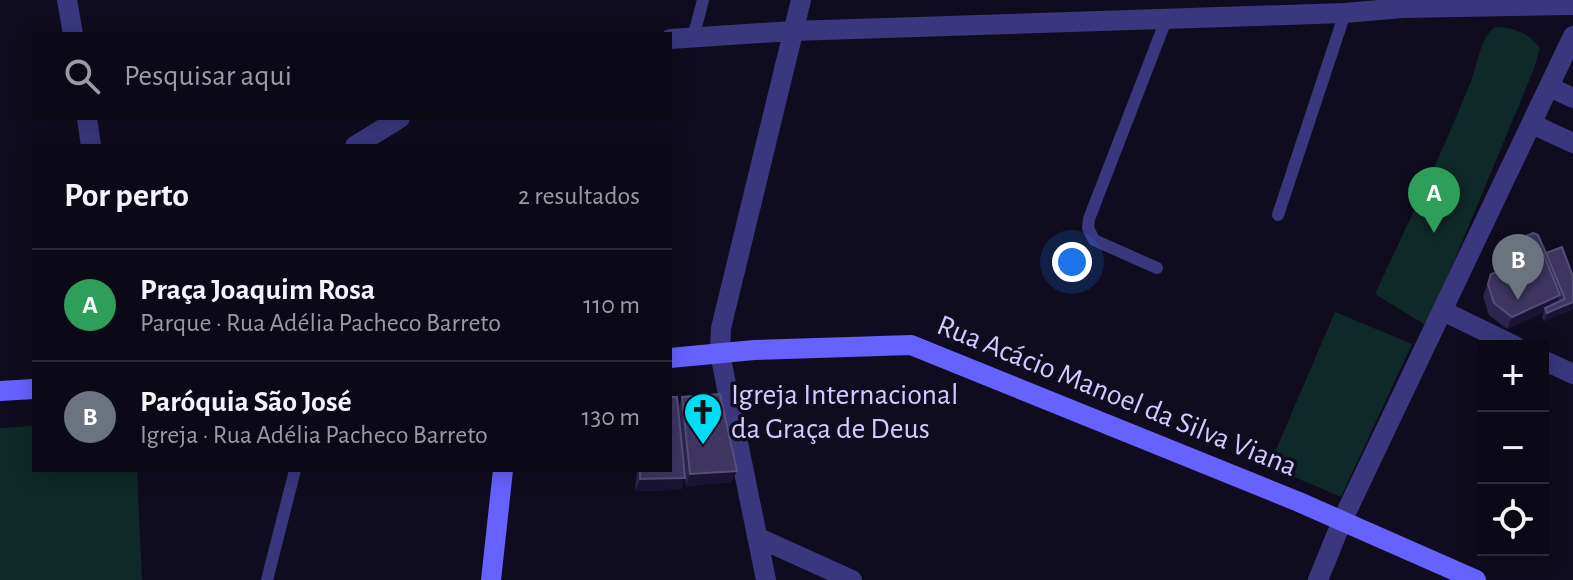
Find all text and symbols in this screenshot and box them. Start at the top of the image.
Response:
search box [32,32,672,120]
icon: search [60,54,104,98]
text: Pesquisar aqui [124,61,292,91]
pin: A [1408,167,1460,233]
text: Por perto [64,179,189,213]
text: 2 resultados [518,183,640,209]
pin: B [1492,234,1544,300]
your location [1052,242,1092,282]
text: Praça Joaquim Rosa [140,275,375,305]
text: A [82,292,98,318]
text: 110 m [583,292,640,318]
text: Parque · Rua Adélia Pacheco Barreto [140,310,501,336]
street label: Rua Acácio Manoel da Silva Viana [933,310,1301,482]
map controls [1477,340,1549,556]
button: + [1477,340,1549,412]
place label: Igreja Internacional da Graça de Deus [731,380,958,444]
text: Paróquia São José [140,387,352,417]
church icon: Igreja Internacional da Graça de Deus [682,391,724,446]
text: B [82,404,98,430]
text: 130 m [582,404,640,430]
button: − [1477,412,1549,484]
text: Igreja · Rua Adélia Pacheco Barreto [140,422,488,448]
button: locate [1477,484,1549,556]

